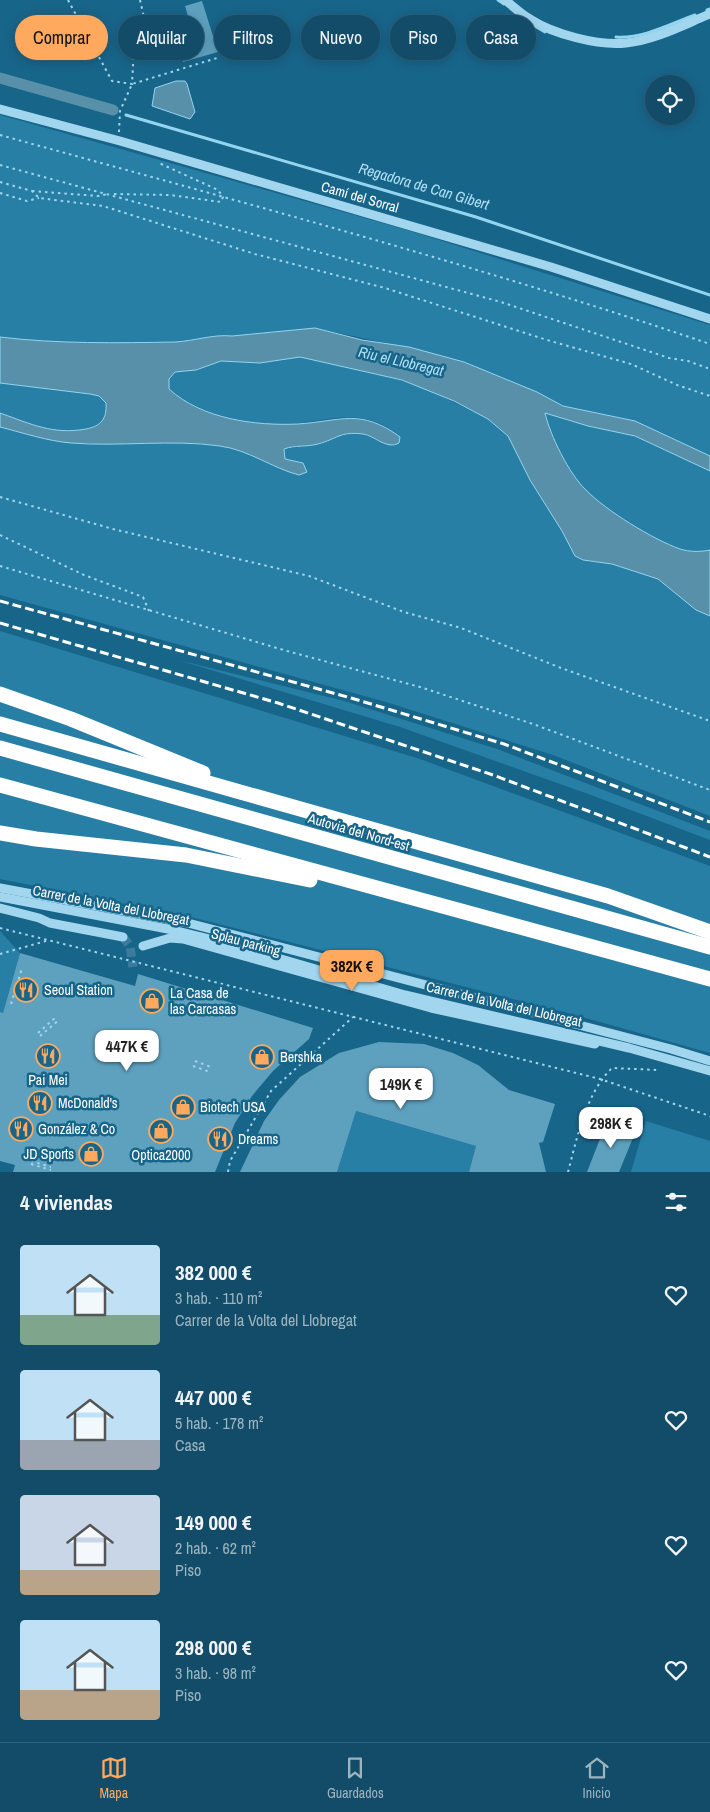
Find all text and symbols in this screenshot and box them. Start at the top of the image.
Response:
chip: Comprar [15,15,108,60]
chip: Alquilar [118,15,204,60]
chip: Filtros [214,15,291,60]
chip: Nuevo [301,15,380,60]
chip: Piso [390,15,456,60]
chip: Casa [466,15,536,60]
map controls [645,75,695,125]
button: locate [645,75,695,125]
water label: Regadora de Can Gibert [356,157,492,215]
street label: Camí del Sorral [319,177,401,217]
water label: Riu el Llobregat [356,341,446,381]
street label: Autovia del Nord-est [305,809,412,855]
street label: Carrer de la Volta del Llobregat [31,881,191,929]
street label: Splau parking [209,924,283,960]
pin: 382K € [311,950,393,992]
text: 382K € [331,955,373,977]
restaurant icon: Seoul Station [13,977,39,1003]
street label: Carrer de la Volta del Llobregat [425,977,583,1031]
place label: Seoul Station [44,981,113,999]
place label: La Casa de las Carcasas [170,984,237,1018]
shop icon: La Casa de las Carcasas [139,988,165,1014]
pin: 447K € [86,1030,168,1072]
text: 447K € [106,1035,148,1057]
restaurant icon: Pai Mei [35,1043,61,1069]
shop icon: Bershka [249,1044,275,1070]
place label: Bershka [280,1048,323,1066]
pin: 149K € [360,1068,442,1110]
place label: Pai Mei [28,1071,68,1089]
text: 149K € [380,1073,422,1095]
restaurant icon: McDonald's [27,1090,53,1116]
place label: McDonald's [58,1094,118,1112]
shop icon: Biotech USA [170,1094,196,1120]
place label: Biotech USA [200,1098,266,1116]
pin: 298K € [570,1106,652,1149]
text: 298K € [590,1112,632,1134]
restaurant icon: González & Co [8,1116,34,1142]
shop icon: Optica2000 [148,1118,174,1144]
place label: González & Co [38,1120,115,1138]
restaurant icon: Dreams [207,1126,233,1152]
place label: Dreams [238,1130,278,1148]
shop icon: JD Sports [78,1141,104,1167]
place label: JD Sports [24,1145,74,1163]
place label: Optica2000 [131,1146,191,1164]
text: 4 viviendas [20,1188,113,1217]
icon: filters [662,1188,690,1216]
text: 382 000 € [175,1258,252,1287]
icon: home [60,1265,120,1325]
icon: heart [662,1281,690,1309]
text: 3 hab. · 110 m² [175,1287,262,1309]
text: Carrer de la Volta del Llobregat [175,1309,357,1331]
text: 447 000 € [175,1383,252,1412]
icon: home [60,1390,120,1450]
icon: heart [662,1406,690,1434]
text: 5 hab. · 178 m² [175,1412,263,1434]
text: Casa [175,1434,206,1456]
text: 149 000 € [175,1508,252,1537]
icon: home [60,1515,120,1575]
icon: heart [662,1531,690,1559]
text: 2 hab. · 62 m² [175,1537,256,1559]
text: Piso [175,1559,201,1581]
text: 298 000 € [175,1633,252,1662]
icon: home [60,1640,120,1700]
icon: heart [662,1656,690,1684]
text: 3 hab. · 98 m² [175,1662,256,1684]
text: Piso [175,1684,201,1706]
tab: Mapa [99,1754,128,1802]
tab: Guardados [327,1754,384,1802]
tab: Inicio [582,1754,611,1802]

